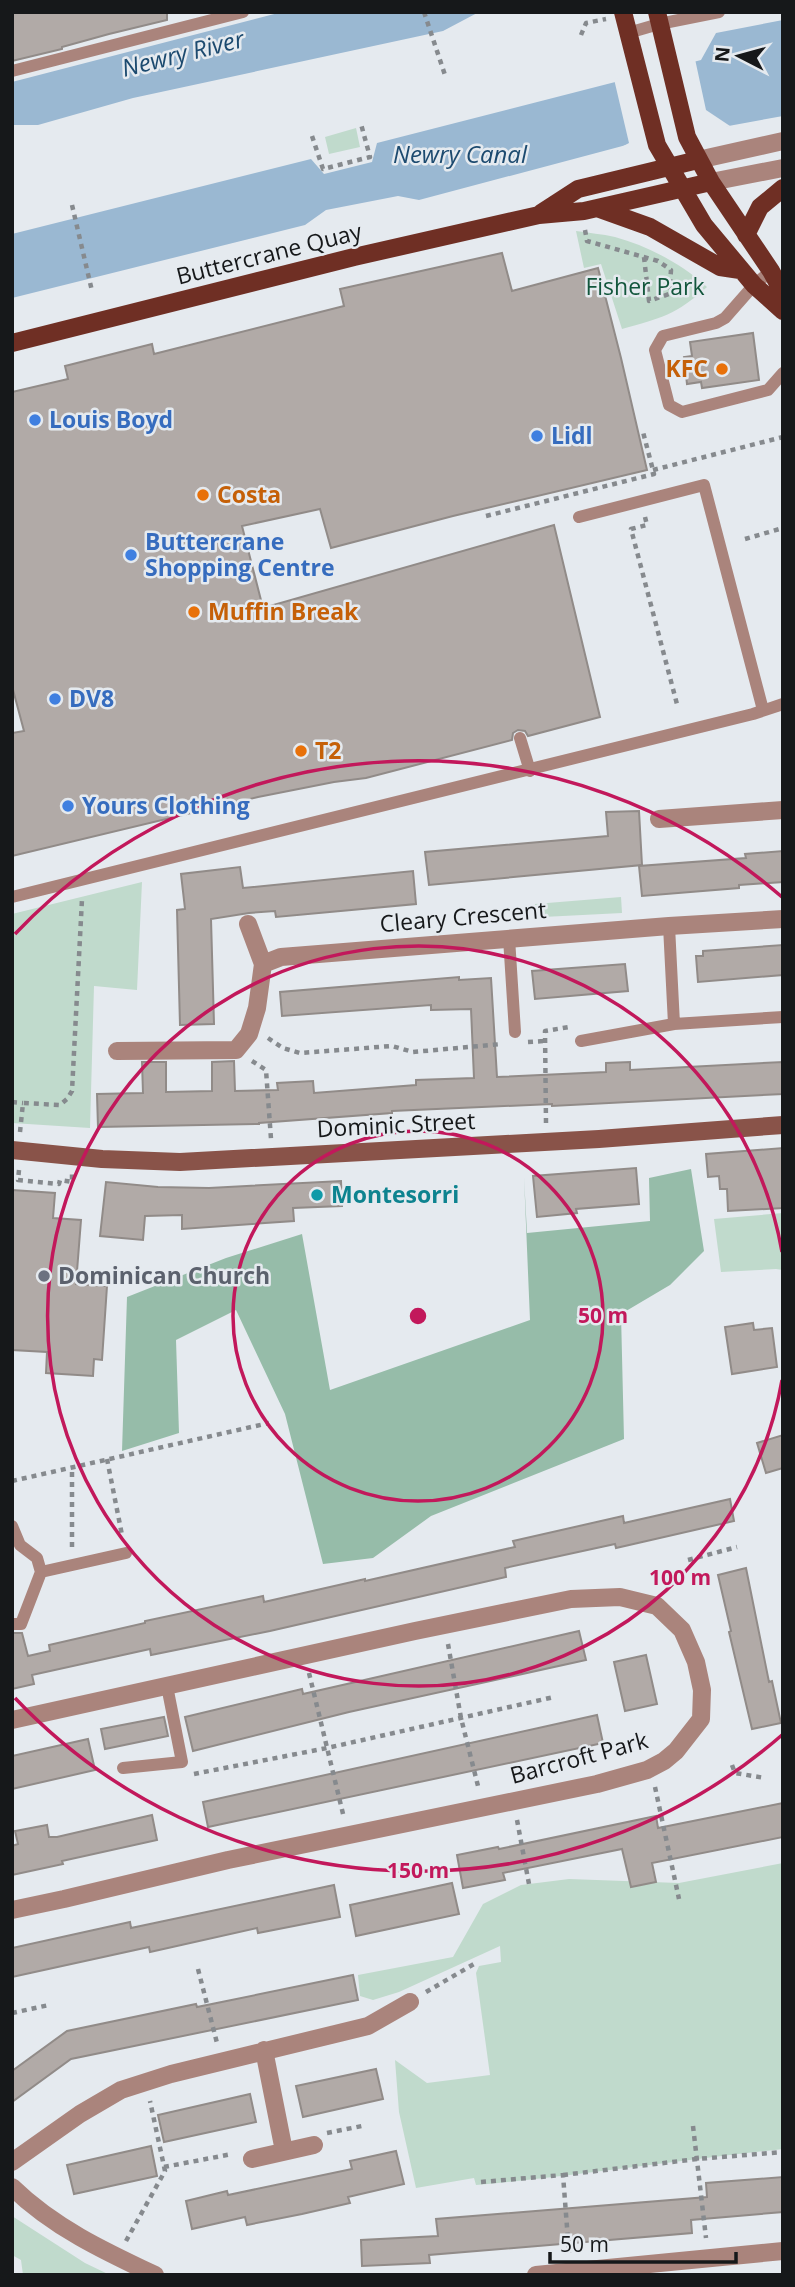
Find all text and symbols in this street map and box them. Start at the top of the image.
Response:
water label: Newry River [118,21,249,84]
north arrow [704,21,774,91]
text: N [708,45,736,63]
water label: Newry Canal [393,137,528,170]
street label: Buttercrane Quay [173,214,365,292]
park label: Fisher Park [585,270,705,302]
place label: KFC [665,352,708,384]
marker: KFC [714,361,730,377]
place label: Louis Boyd [49,403,173,435]
marker: Louis Boyd [27,412,43,428]
place label: Lidl [551,419,593,451]
marker: Lidl [529,428,545,444]
place label: Costa [217,478,281,510]
marker: Costa [195,487,211,503]
place label: Buttercrane Shopping Centre [145,525,335,583]
marker: Buttercrane Shopping Centre [123,547,139,563]
place label: Muffin Break [208,595,359,627]
marker: Muffin Break [186,604,202,620]
place label: DV8 [69,682,114,714]
marker: DV8 [47,691,63,707]
place label: T2 [315,734,341,766]
marker: T2 [293,743,309,759]
place label: Yours Clothing [82,789,250,821]
marker: Yours Clothing [60,798,76,814]
street label: Cleary Crescent [378,893,547,939]
street label: Dominic Street [316,1104,476,1144]
place label: Montesorri [331,1178,459,1210]
marker: Montesorri [309,1187,325,1203]
place label: Dominican Church [58,1259,270,1291]
marker: Dominican Church [36,1268,52,1284]
text: 50 m [578,1301,628,1329]
centre of rings [406,1304,430,1328]
text: 100 m [649,1563,711,1591]
street label: Barcroft Park [506,1723,651,1791]
text: 150 m [387,1856,449,1884]
scale bar [550,2220,736,2264]
text: 50 m [560,2230,609,2258]

